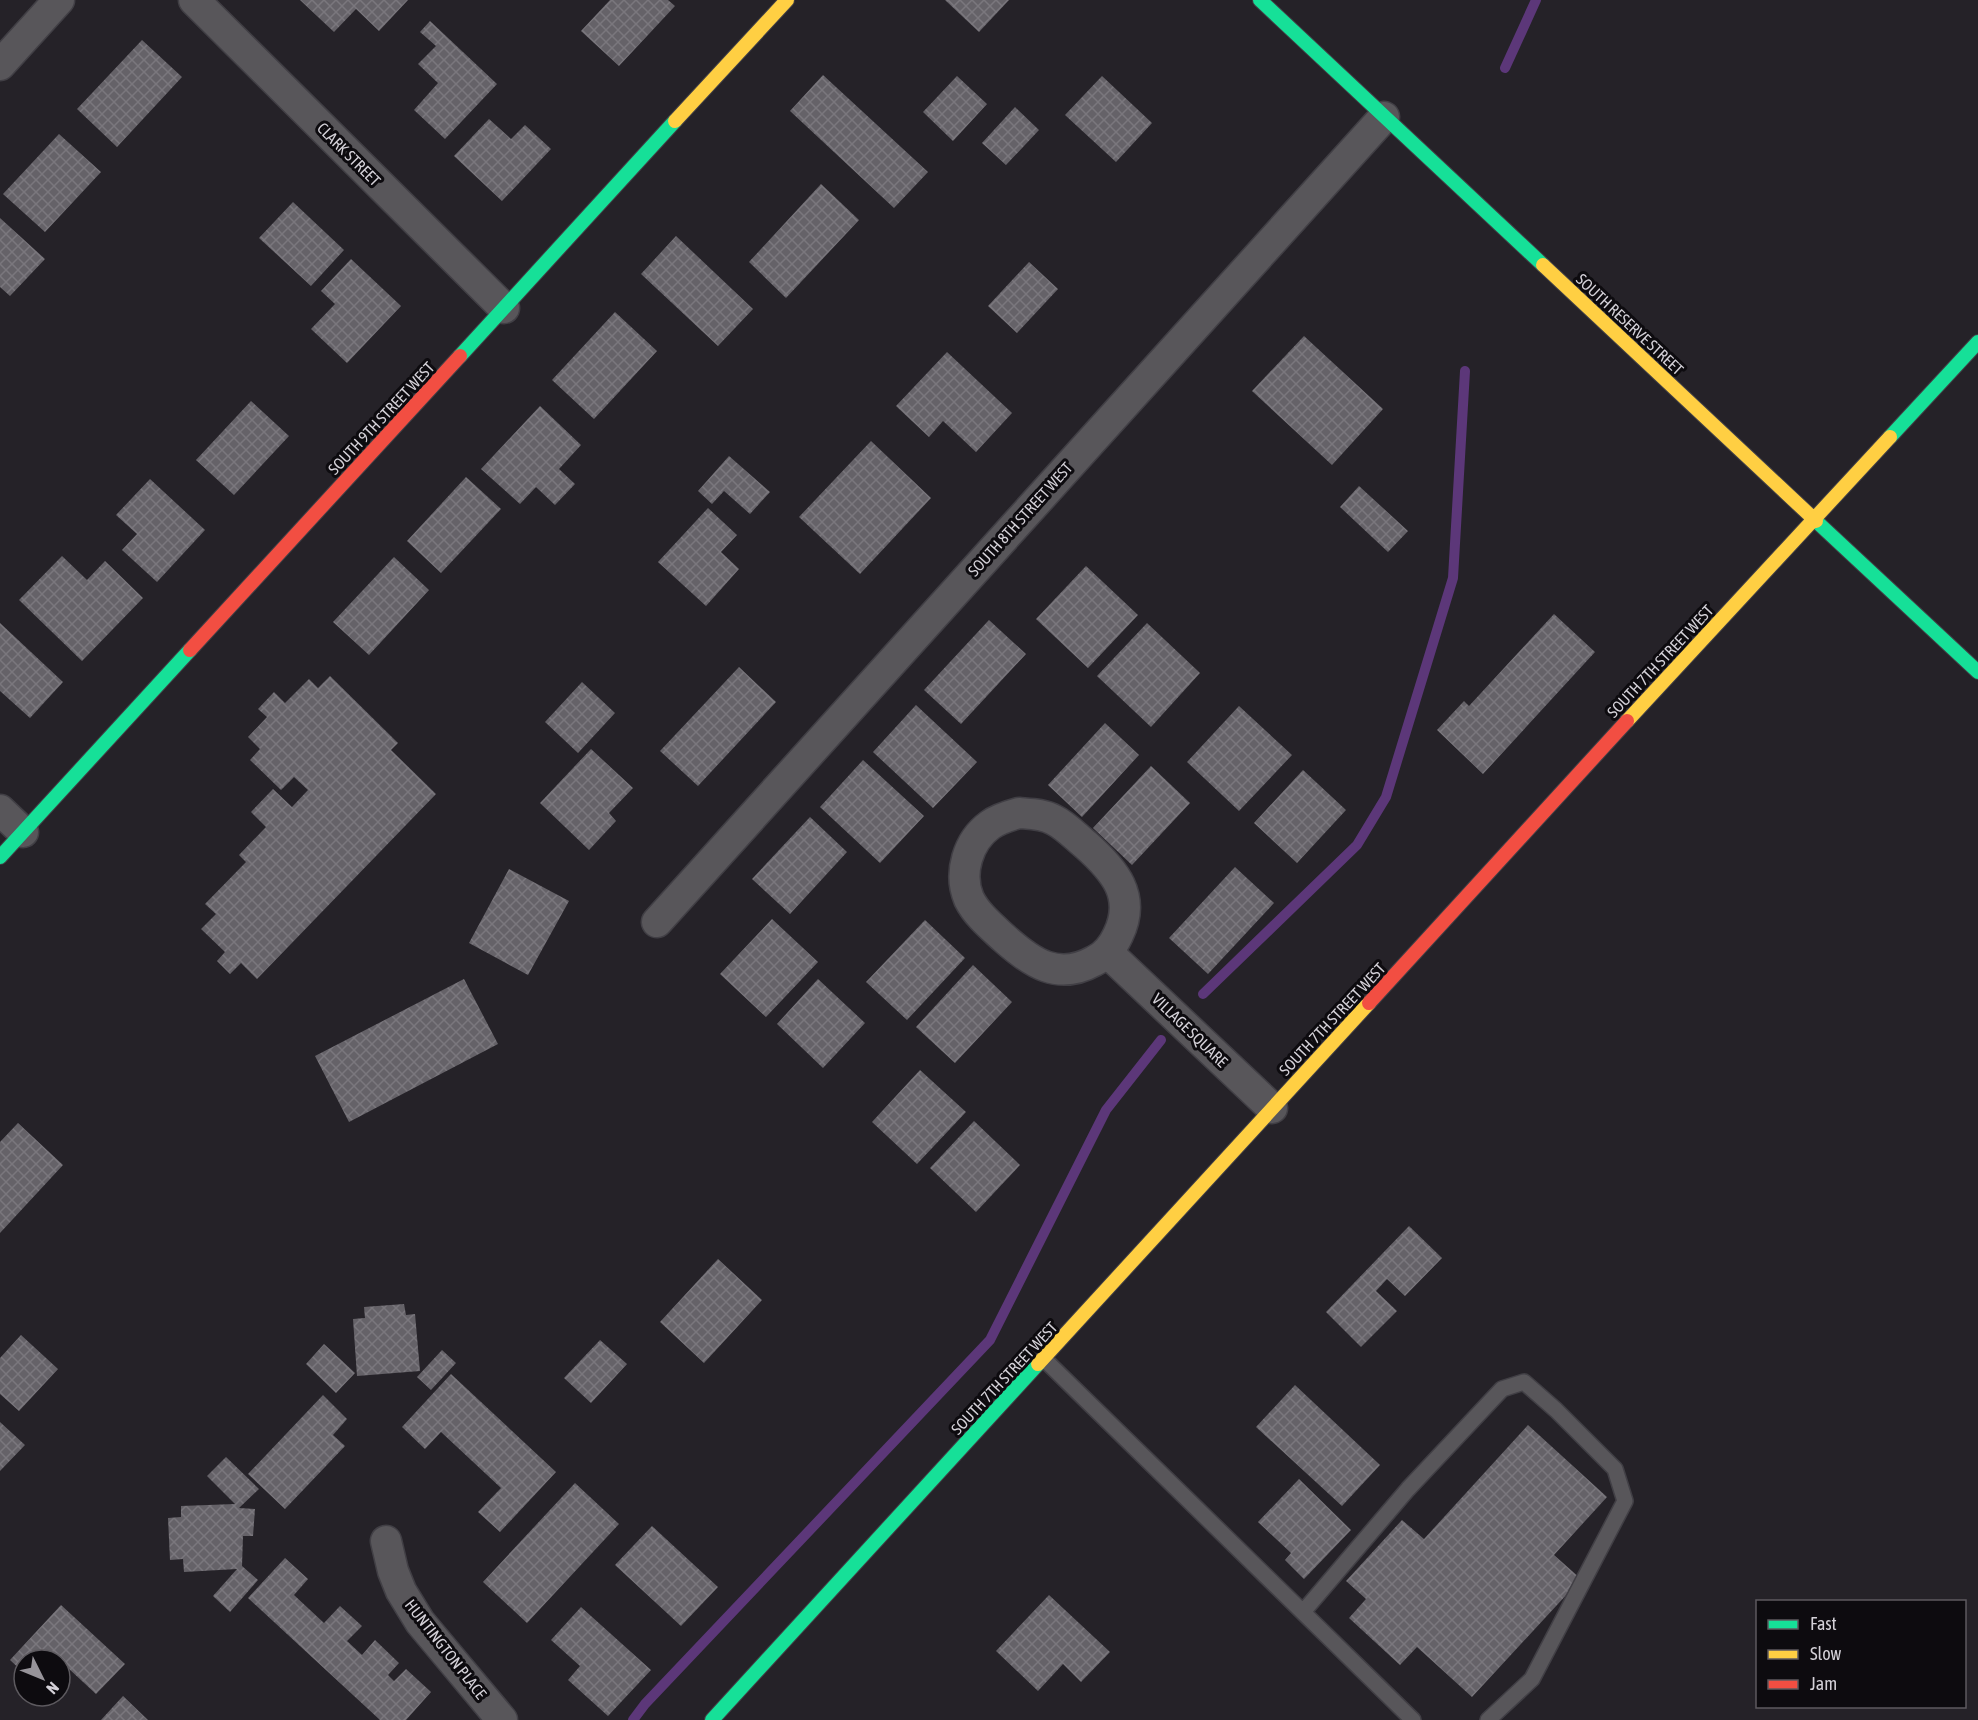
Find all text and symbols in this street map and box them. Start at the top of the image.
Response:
street label: CLARK STREET [314,119,384,189]
street label: SOUTH RESERVE STREET [1573,270,1687,378]
street label: SOUTH 9TH STREET WEST [324,358,438,478]
street label: SOUTH 8TH STREET WEST [964,458,1076,580]
street label: SOUTH 7TH STREET WEST [1603,601,1717,721]
street label: SOUTH 7TH STREET WEST [1275,959,1389,1079]
street label: VILLAGE SQUARE [1149,990,1232,1071]
street label: SOUTH 7TH STREET WEST [947,1318,1061,1438]
street label: HUNTINGTON PLACE [402,1596,490,1702]
legend [1756,1600,1966,1708]
text: Fast [1810,1613,1837,1634]
text: Slow [1810,1643,1841,1664]
north arrow [12,1648,72,1708]
text: Jam [1810,1673,1837,1694]
text: N [43,1679,63,1698]

